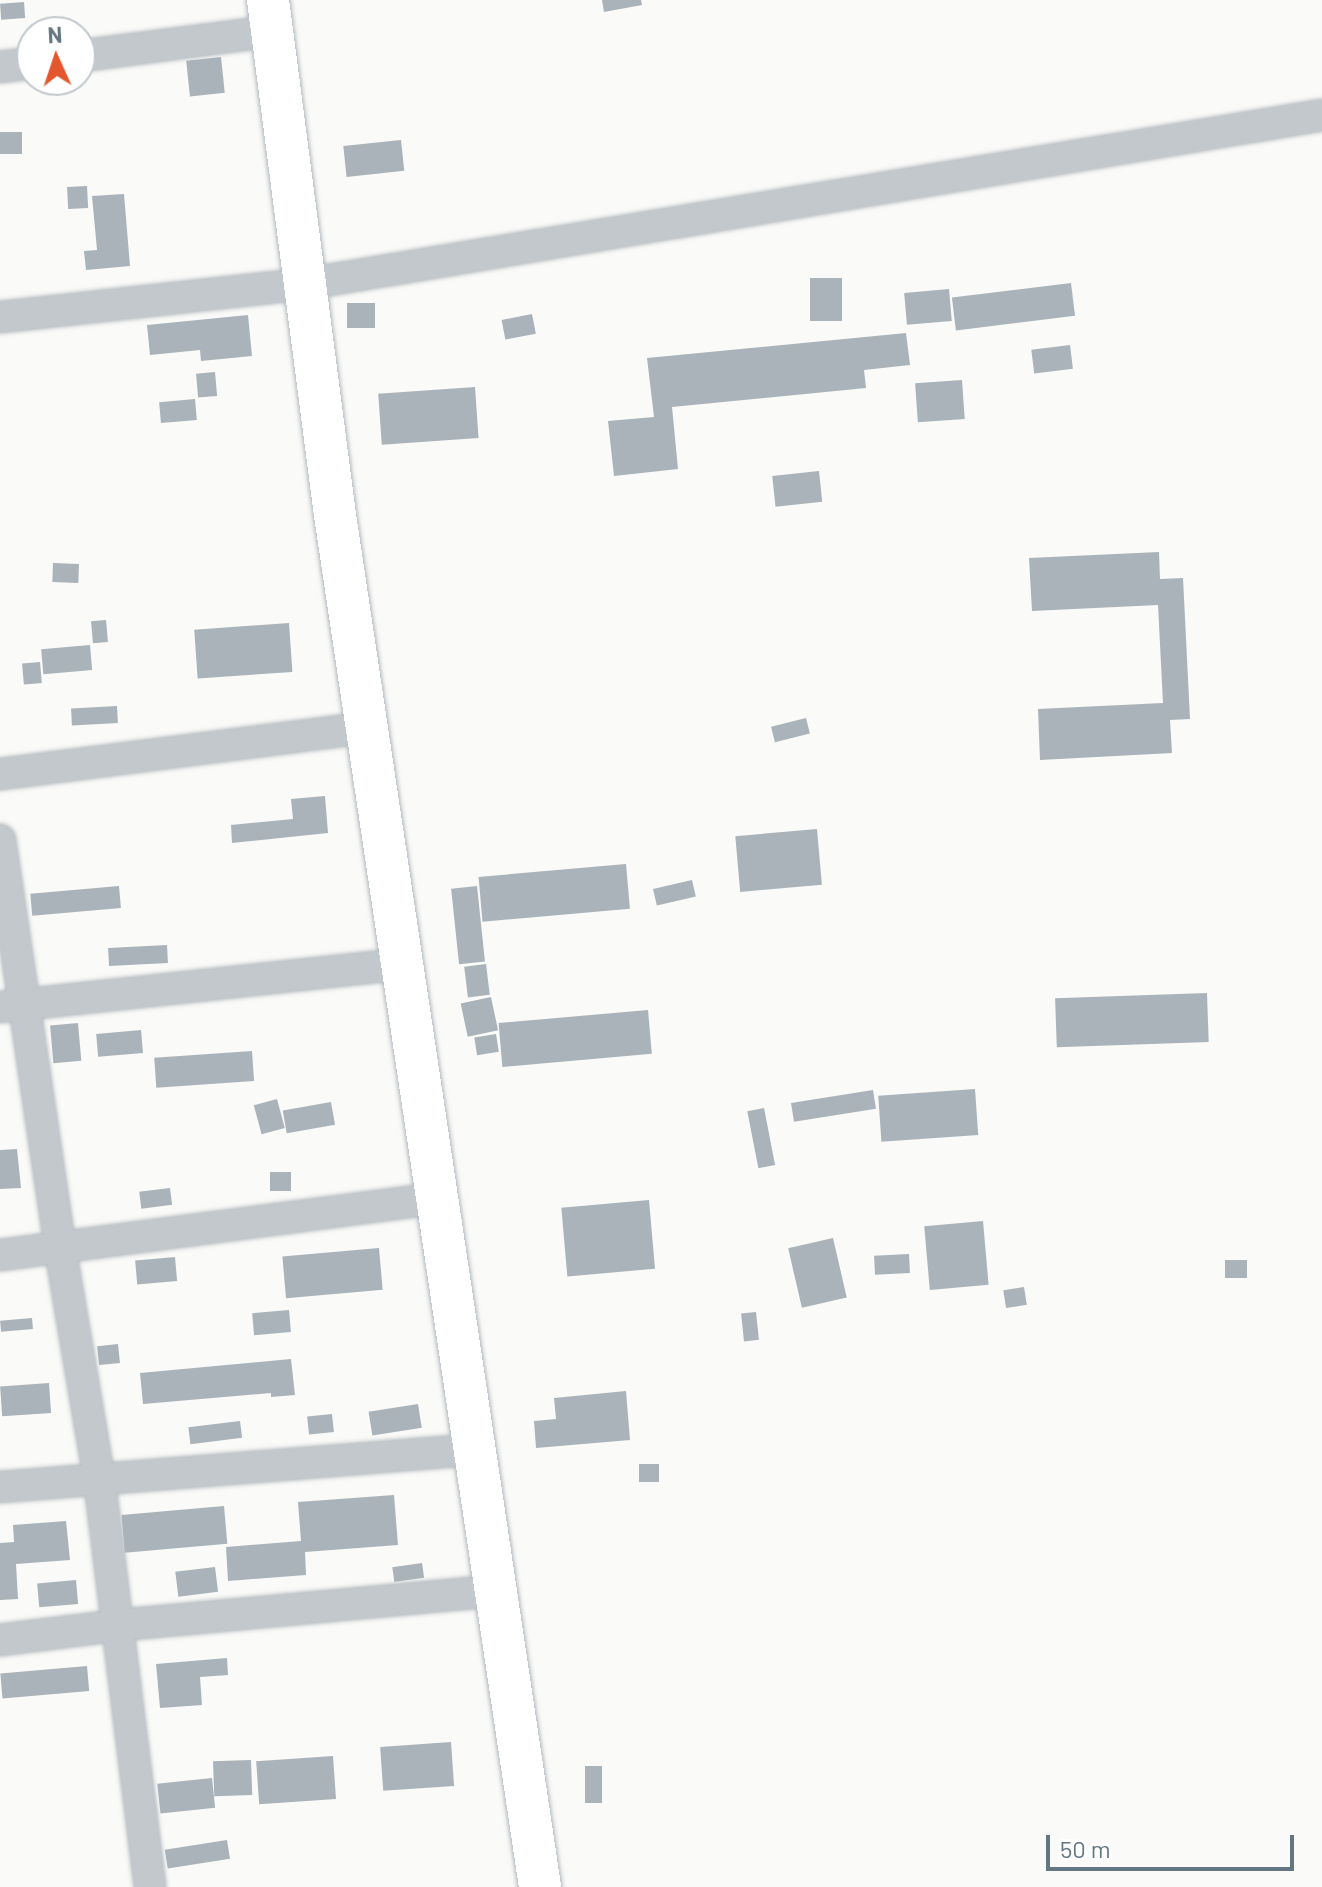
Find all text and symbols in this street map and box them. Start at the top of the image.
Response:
north arrow [16,16,96,96]
text: N [47,21,63,47]
scale bar [1050,1819,1298,1869]
text: 50 m [1060,1834,1111,1863]

